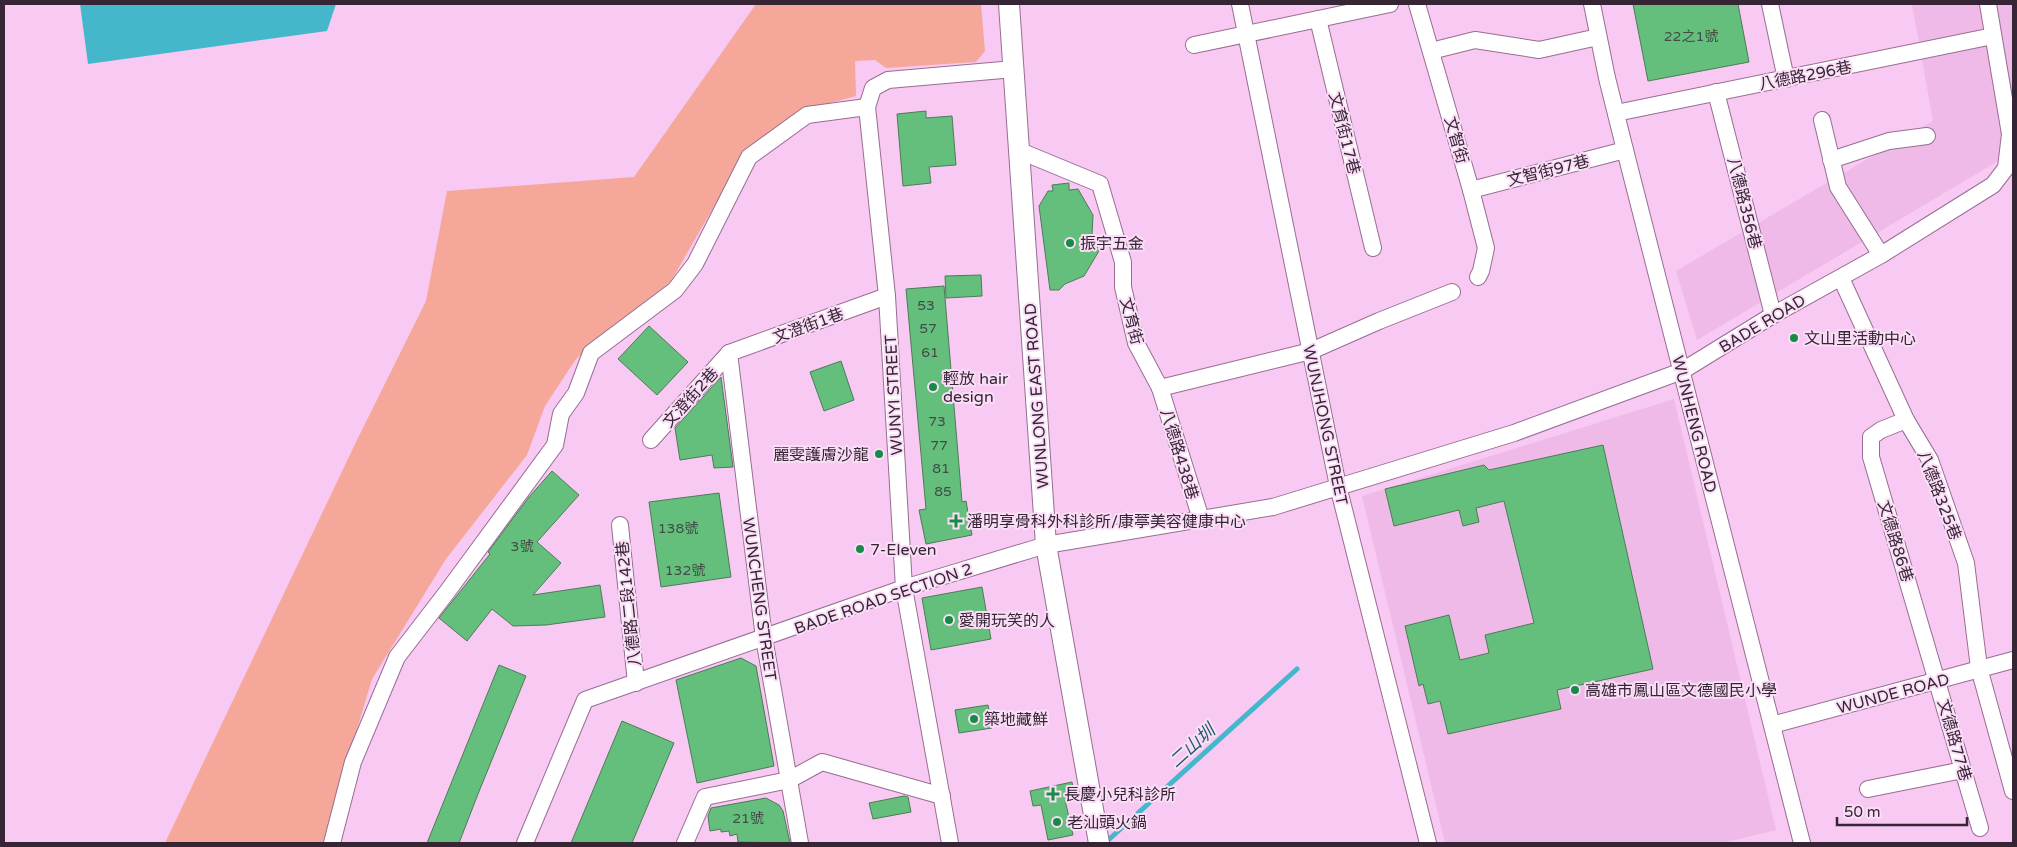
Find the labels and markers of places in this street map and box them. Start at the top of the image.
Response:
place label: 振宇五金 [1080,234,1144,254]
marker: 振宇五金 [1064,237,1076,249]
place label: 文山里活動中心 [1804,329,1916,349]
marker: 文山里活動中心 [1788,332,1800,344]
place label: 輕放 hair design [943,369,1009,407]
marker: 輕放 hair design [927,381,939,393]
place label: 麗雯護膚沙龍 [773,445,869,465]
marker: 麗雯護膚沙龍 [873,448,885,460]
place label: 潘明享骨科外科診所/康葶美容健康中心 [967,512,1246,532]
marker: 潘明享骨科外科診所/康葶美容健康中心 [949,514,963,528]
place label: 7-Eleven [870,540,937,560]
marker: 7-Eleven [854,543,866,555]
place label: 愛開玩笑的人 [959,611,1055,631]
marker: 愛開玩笑的人 [943,614,955,626]
place label: 高雄市鳳山區文德國民小學 [1585,681,1777,701]
marker: 高雄市鳳山區文德國民小學 [1569,684,1581,696]
place label: 築地藏鮮 [984,710,1048,730]
marker: 築地藏鮮 [968,713,980,725]
place label: 長慶小兒科診所 [1064,785,1176,805]
marker: 長慶小兒科診所 [1046,787,1060,801]
place label: 老汕頭火鍋 [1067,813,1147,833]
marker: 老汕頭火鍋 [1051,816,1063,828]

